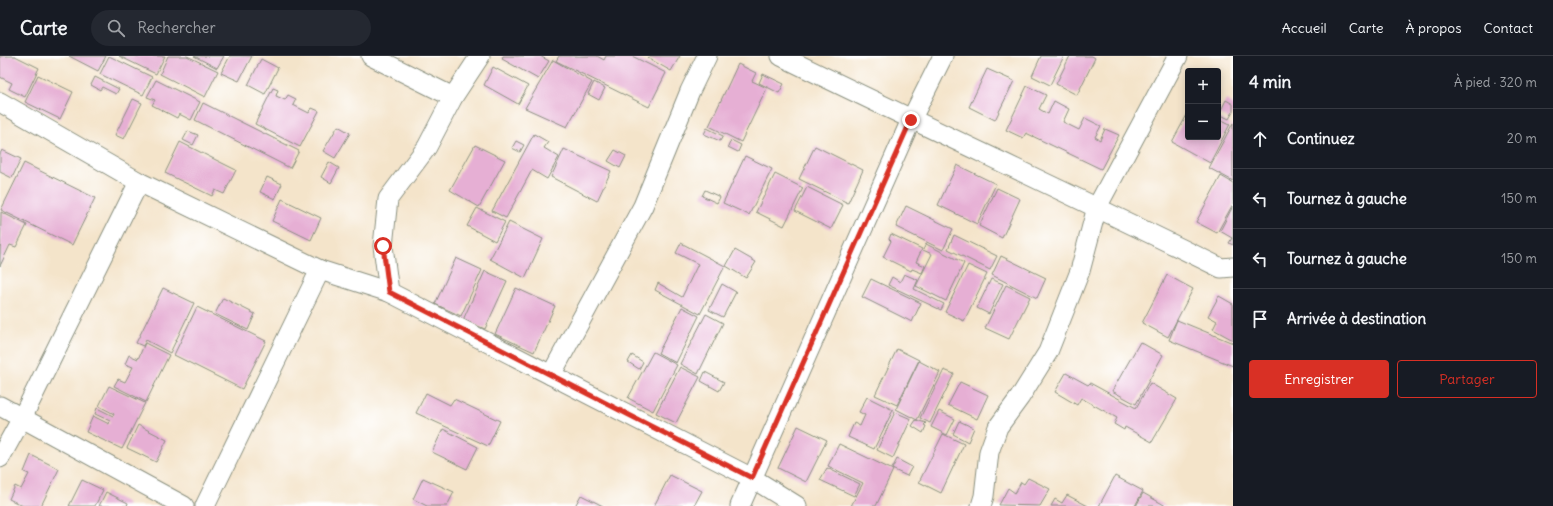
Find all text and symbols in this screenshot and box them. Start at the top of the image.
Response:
search box [91,10,371,46]
text: Carte [20,16,67,40]
icon: search [105,17,127,39]
text: Rechercher [137,18,216,37]
text: Accueil [1282,19,1327,37]
text: Carte [1349,19,1384,37]
text: À propos [1406,19,1462,37]
text: Contact [1484,19,1533,37]
map controls [1185,68,1221,140]
button: + [1185,68,1221,104]
text: 4 min [1249,71,1291,93]
text: À pied · 320 m [1454,74,1537,91]
button: − [1185,104,1221,140]
route end [902,111,920,129]
icon: ahead [1249,128,1271,150]
text: Continuez [1287,129,1355,148]
text: 20 m [1507,130,1537,147]
icon: left [1249,188,1271,210]
text: Tournez à gauche [1287,189,1407,208]
text: 150 m [1501,190,1537,207]
route start [374,237,392,255]
icon: left [1249,248,1271,270]
text: Tournez à gauche [1287,249,1407,268]
text: 150 m [1501,250,1537,267]
icon: arrive [1249,308,1271,330]
text: Arrivée à destination [1287,309,1426,328]
button: Enregistrer [1249,360,1389,398]
button: Partager [1397,360,1537,398]

